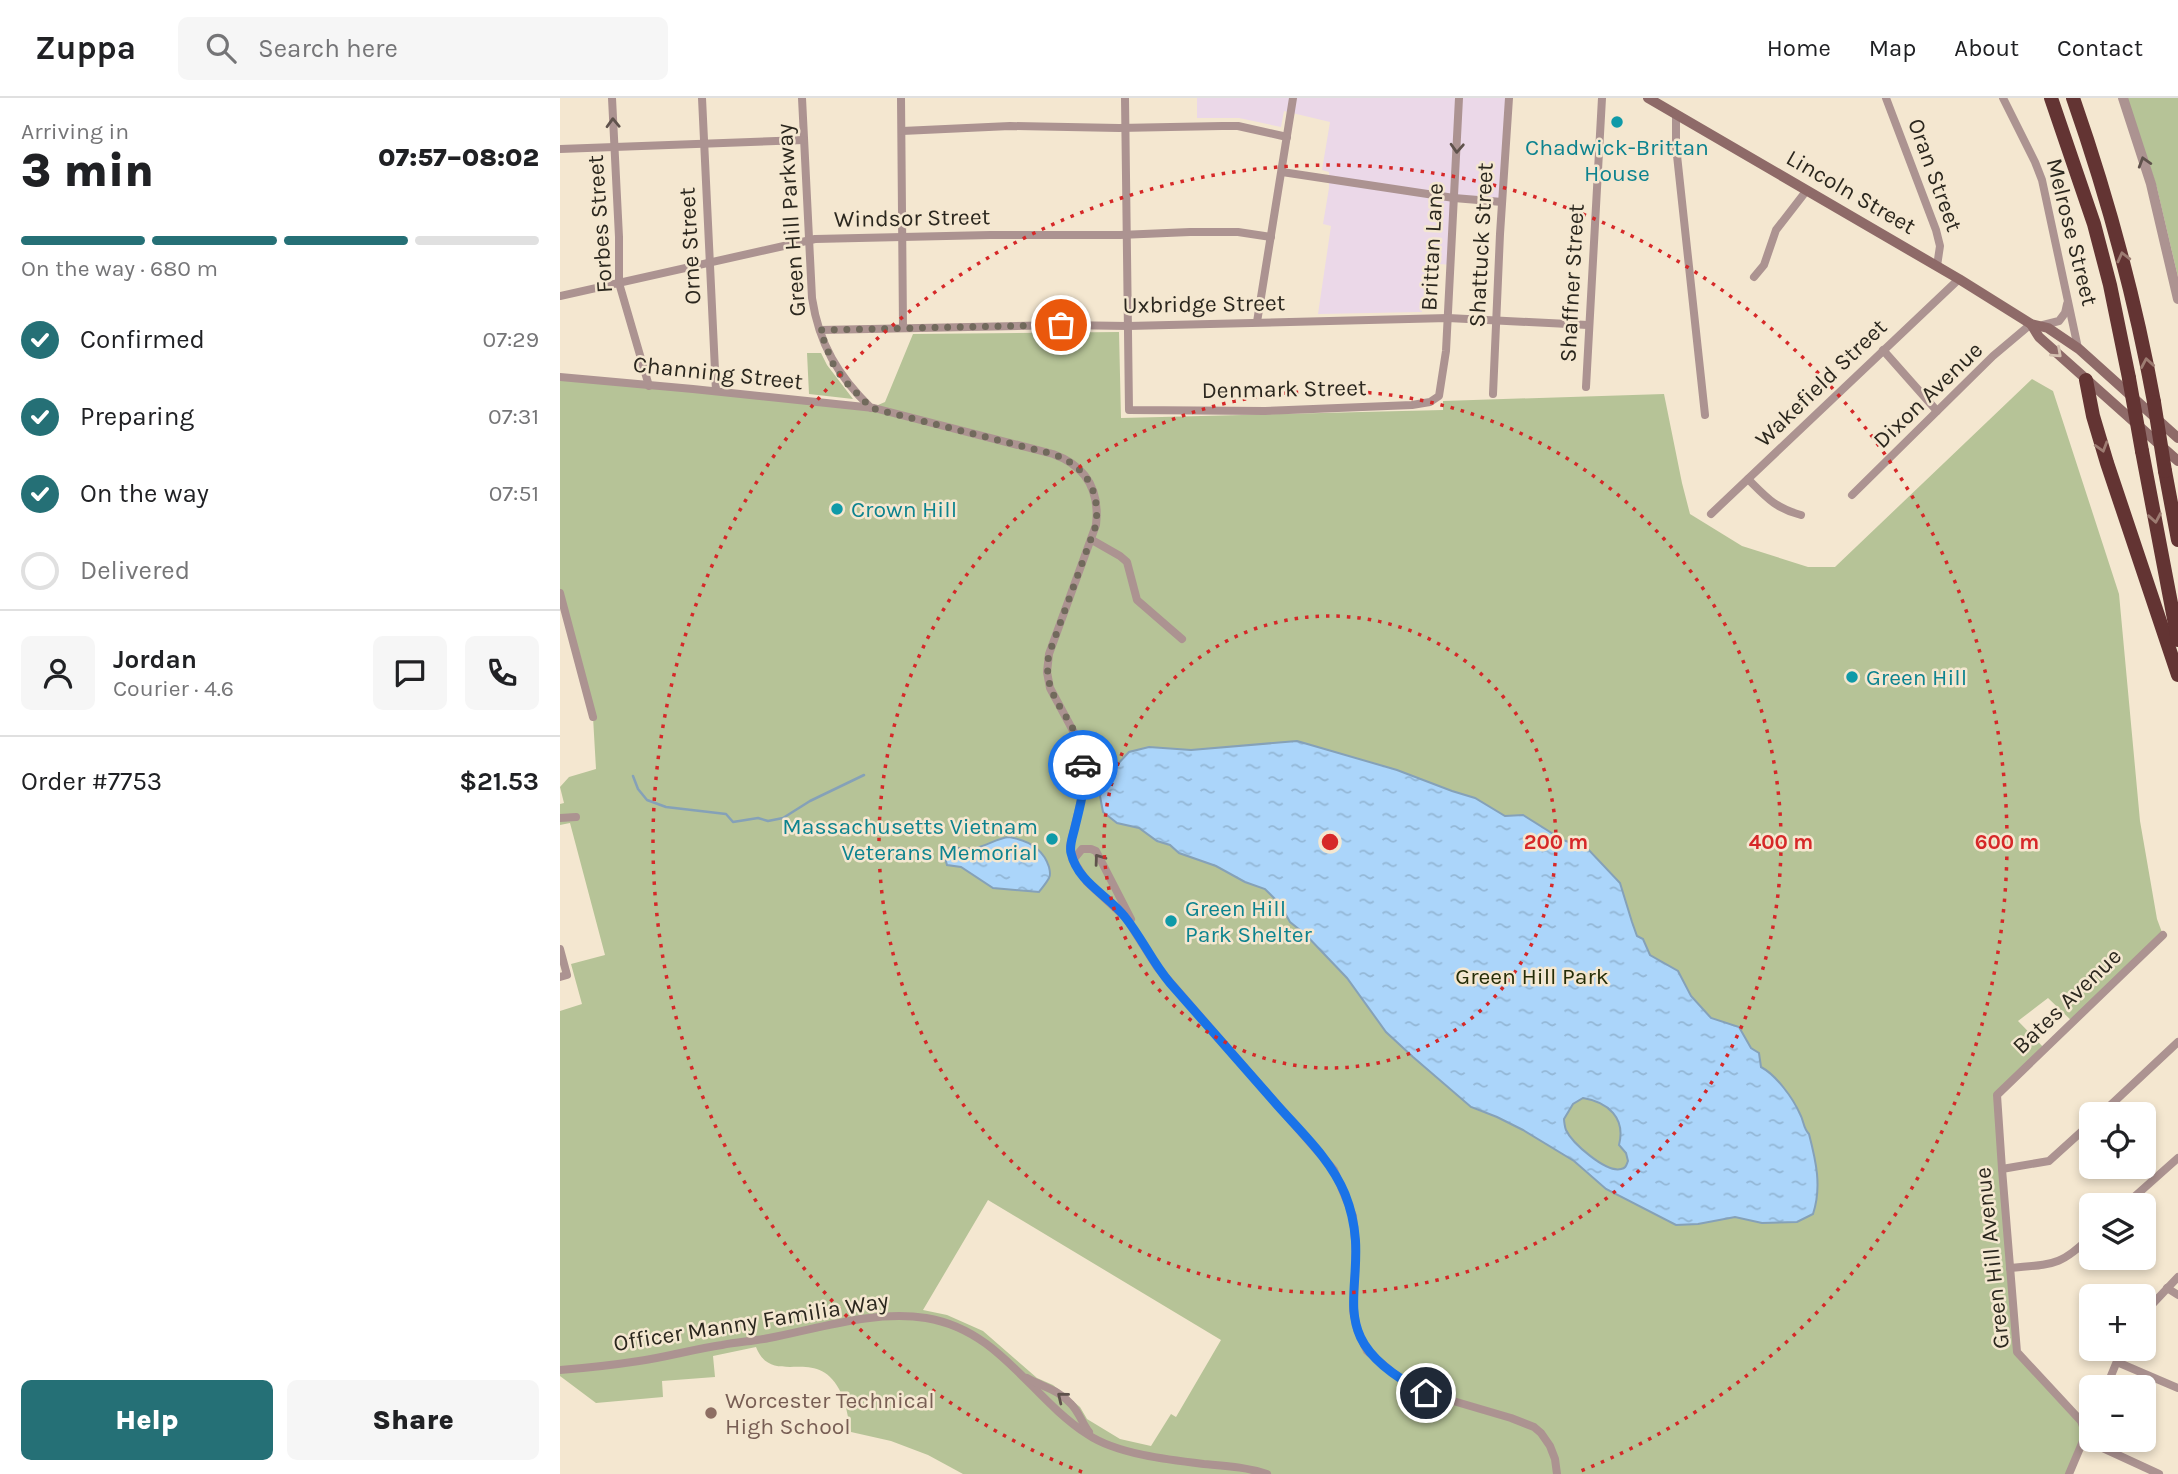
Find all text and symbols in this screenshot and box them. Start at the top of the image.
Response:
search box [178,17,668,80]
text: Zuppa [35,29,136,67]
icon: search [202,29,240,67]
text: Search here [258,33,398,64]
text: Home [1767,34,1831,62]
text: Map [1869,34,1916,62]
text: About [1954,34,2019,62]
text: Contact [2057,34,2143,62]
marker: Chadwick-Brittan House [1609,114,1625,130]
street label: Oran Street [1902,115,1968,236]
one-way arrow [605,117,621,128]
text: Arriving in [21,118,129,145]
street label: Green Hill Parkway [771,122,811,317]
place label: Chadwick-Brittan House [1525,134,1709,187]
text: 07:57–08:02 [378,142,539,173]
one-way arrow [1449,143,1464,154]
text: 3 min [21,144,154,198]
street label: Lincoln Street [1782,144,1921,240]
street label: Forbes Street [582,154,618,294]
street label: Melrose Street [2041,155,2103,309]
one-way arrow [2137,156,2152,168]
street label: Shattuck Street [1463,162,1499,328]
street label: Brittan Lane [1415,182,1449,312]
street label: Orne Street [673,186,707,305]
street label: Windsor Street [834,203,991,233]
street label: Shaffner Street [1554,203,1590,363]
one-way arrow [2117,251,2131,263]
text: On the way · 680 m [21,255,218,282]
street label: Uxbridge Street [1122,289,1286,319]
pin [1031,295,1091,355]
icon: bag [1042,306,1080,344]
street label: Wakefield Street [1750,313,1893,453]
icon: check [21,321,59,359]
text: Confirmed [80,324,205,355]
text: 07:29 [483,326,539,353]
street label: Dixon Avenue [1868,336,1988,454]
one-way arrow [2049,345,2062,358]
street label: Channing Street [632,351,805,395]
one-way arrow [2140,357,2155,369]
street label: Denmark Street [1201,374,1367,404]
icon: check [21,398,59,436]
text: Preparing [80,401,194,432]
text: 07:31 [488,403,539,430]
one-way arrow [2094,440,2108,452]
icon: check [21,475,59,513]
text: On the way [80,478,209,509]
text: 07:51 [489,480,539,507]
place label: Crown Hill [851,496,957,523]
marker: Crown Hill [829,501,845,517]
one-way arrow [2147,512,2162,524]
text: Delivered [80,555,190,586]
button: person [21,636,95,710]
button: chat [373,636,447,710]
button: phone [465,636,539,710]
text: Jordan [113,644,197,675]
place label: Green Hill [1866,664,1967,691]
marker: Green Hill [1844,669,1860,685]
text: Courier · 4.6 [113,675,234,702]
courier [1048,730,1118,800]
icon: car [1064,746,1102,784]
text: Order #7753 [21,766,162,797]
text: $21.53 [459,766,539,797]
place label: Massachusetts Vietnam Veterans Memorial [782,813,1038,866]
centre of rings [1318,830,1342,854]
text: 200 m [1524,830,1588,854]
text: 400 m [1749,830,1813,854]
text: 600 m [1975,830,2039,854]
marker: Massachusetts Vietnam Veterans Memorial [1044,831,1060,847]
one-way arrow [1095,854,1107,867]
place label: Green Hill Park Shelter [1185,895,1313,948]
marker: Green Hill Park Shelter [1163,913,1179,929]
street label: Bates Avenue [2007,942,2127,1060]
park label: Green Hill Park [1455,963,1609,990]
map controls [2079,1102,2156,1452]
button: locate [2079,1102,2156,1179]
street label: Green Hill Avenue [1969,1166,2015,1350]
button: layers [2079,1193,2156,1270]
button: + [2079,1284,2156,1361]
street label: Officer Manny Familia Way [612,1287,891,1357]
pin [1396,1363,1456,1423]
icon: home [1407,1374,1445,1412]
button: − [2079,1375,2156,1452]
button: Help [21,1380,273,1460]
button: Share [287,1380,539,1460]
place label: Worcester Technical High School [725,1387,935,1440]
one-way arrow [1058,1393,1071,1405]
marker: Worcester Technical High School [703,1405,719,1421]

